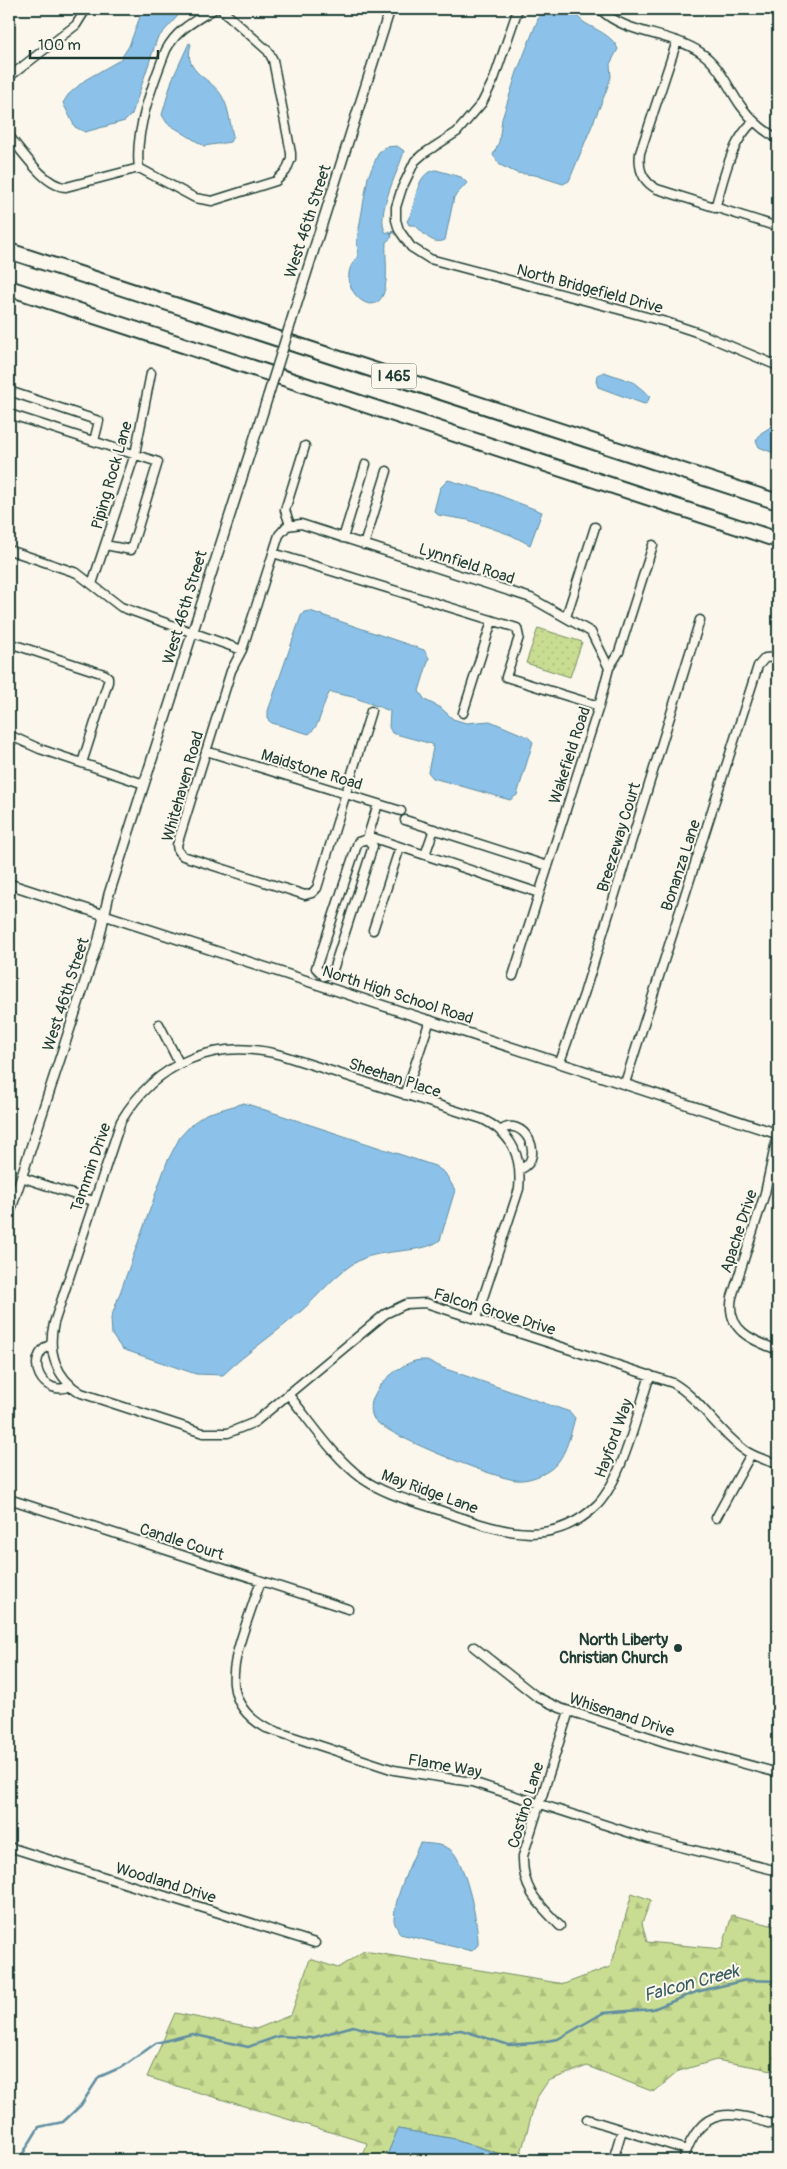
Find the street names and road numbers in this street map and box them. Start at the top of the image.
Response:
street label: West 46th Street [280,162,336,281]
street label: North Bridgefield Drive [515,260,665,318]
road number: I 465 [372,364,416,388]
street label: Piping Rock Lane [87,419,137,532]
street label: Lynnfield Road [416,539,517,589]
street label: West 46th Street [158,547,212,667]
street label: Wakefield Road [545,704,595,807]
street label: Whitehaven Road [158,729,208,844]
street label: Maidstone Road [258,745,365,795]
street label: Breezeway Court [593,779,645,895]
street label: Bonanza Lane [657,817,705,913]
street label: West 46th Street [38,935,94,1054]
street label: North High School Road [320,961,476,1029]
street label: Sheehan Place [346,1054,443,1102]
street label: Tammin Drive [66,1120,116,1215]
street label: Apache Drive [716,1187,762,1276]
street label: Falcon Grove Drive [431,1284,558,1340]
street label: Hayford Way [590,1396,638,1481]
street label: May Ridge Lane [379,1465,481,1519]
street label: Candle Court [137,1519,227,1565]
street label: Whisenand Drive [567,1689,677,1741]
street label: Flame Way [406,1750,483,1782]
street label: Costino Lane [503,1760,549,1851]
street label: Woodland Drive [113,1858,218,1908]

